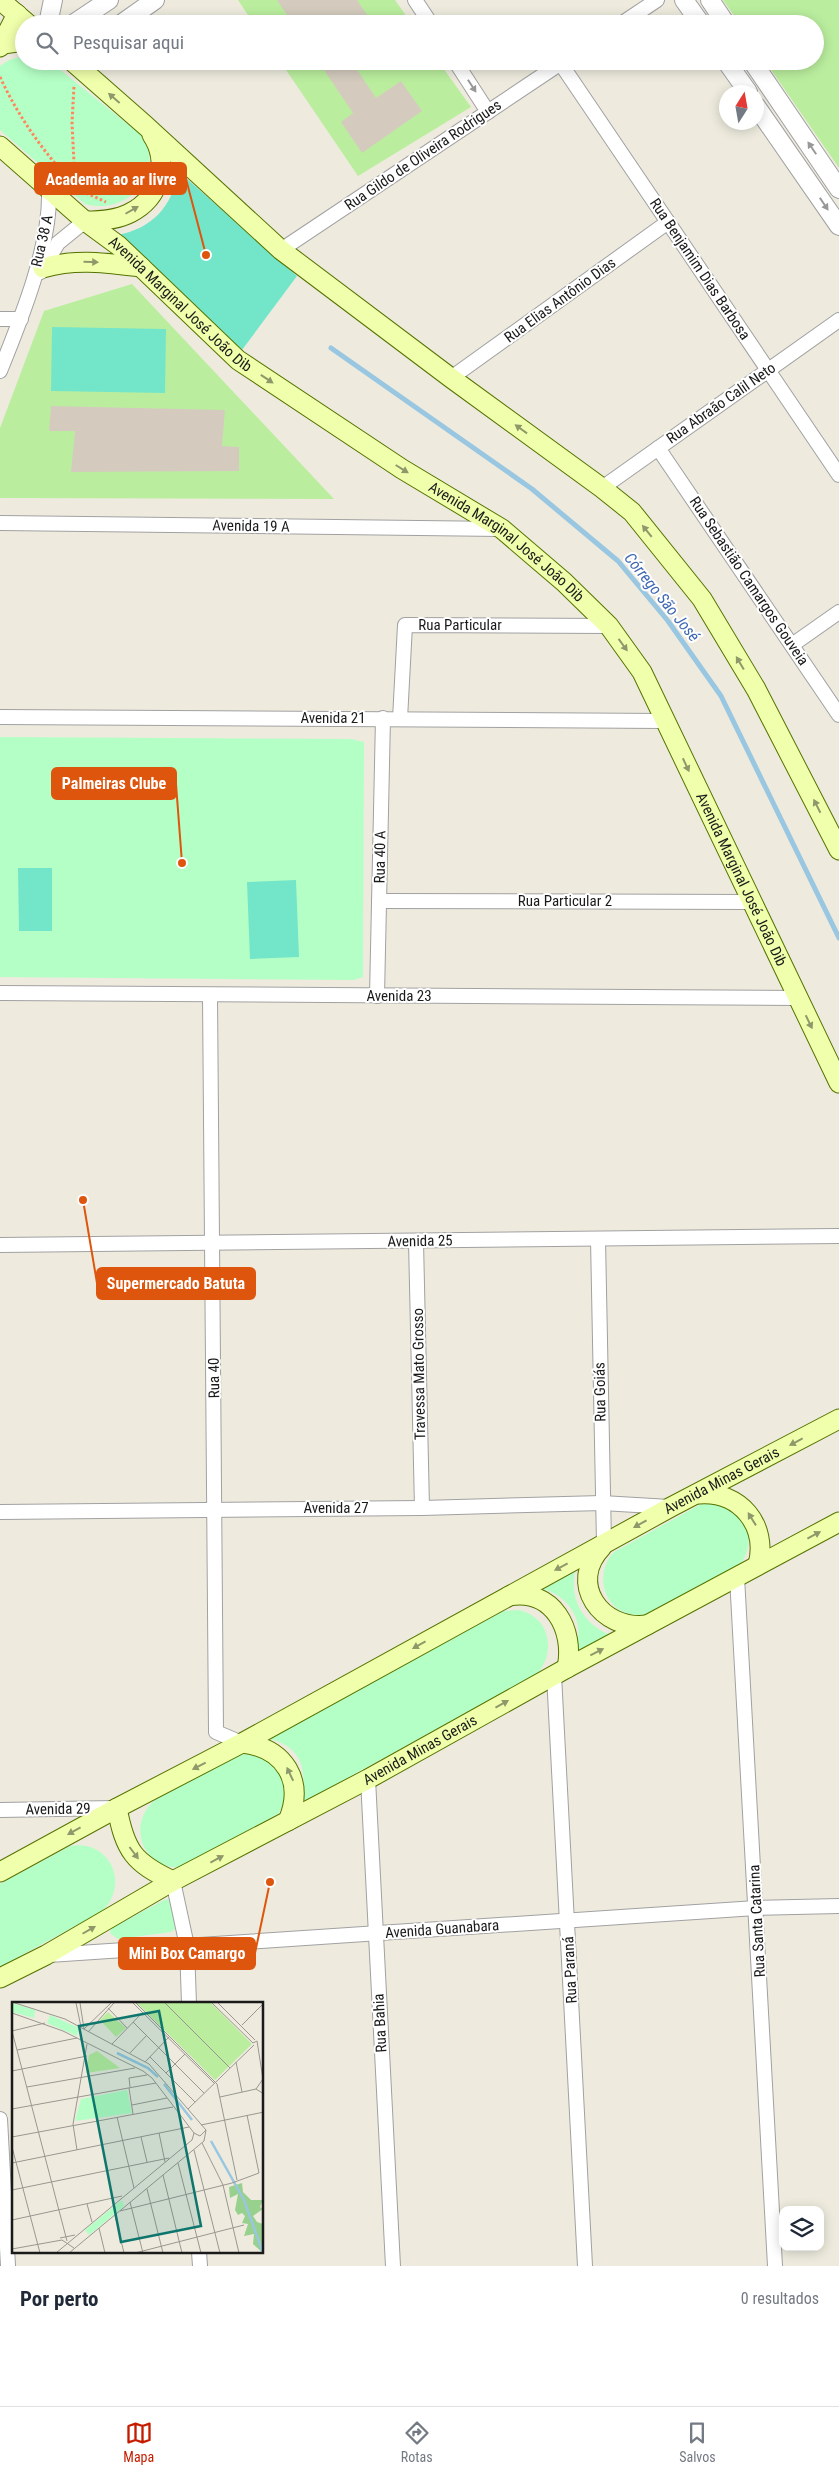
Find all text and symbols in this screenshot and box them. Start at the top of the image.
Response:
search box [15,15,824,70]
icon: search [33,29,61,57]
text: Pesquisar aqui [73,31,184,54]
one-way arrow [467,80,477,93]
north arrow [719,85,764,130]
one-way arrow [109,92,121,104]
street label: Rua Gildo de Oliveira Rodrigues [341,96,505,214]
one-way arrow [807,142,816,155]
callout: Academia ao ar livre [35,163,186,194]
text: Academia ao ar livre [46,170,177,189]
street label: Rua Benjamim Dias Barbosa [646,195,754,343]
one-way arrow [819,197,828,210]
one-way arrow [125,206,138,215]
street label: Rua 38 A [27,213,57,269]
street label: Avenida Marginal José João Dib [105,232,255,376]
street label: Rua Elias Antônio Dias [501,254,619,346]
one-way arrow [83,258,99,266]
street label: Rua Abraão Calil Neto [663,359,779,447]
one-way arrow [260,374,274,384]
one-way arrow [514,424,528,434]
one-way arrow [395,465,409,474]
street label: Avenida Marginal José João Dib [425,478,588,606]
street label: Rua Sebastião Camargos Gouveia [686,493,812,669]
street label: Avenida 19 A [212,516,290,536]
one-way arrow [641,524,652,537]
water label: Córrego São José [620,549,704,646]
street label: Rua Particular [418,616,502,634]
one-way arrow [618,638,628,652]
one-way arrow [736,657,745,670]
street label: Avenida 21 [300,709,366,727]
one-way arrow [683,758,691,772]
callout: Palmeiras Clube [52,768,176,799]
text: Palmeiras Clube [62,774,166,793]
street label: Avenida Marginal José João Dib [692,790,791,969]
one-way arrow [813,799,821,814]
street label: Rua 40 A [371,830,389,884]
street label: Rua Particular 2 [518,892,612,910]
street label: Avenida 23 [366,987,432,1005]
one-way arrow [806,1015,814,1029]
street label: Avenida 25 [387,1231,453,1251]
callout: Supermercado Batuta [97,1268,255,1299]
text: Supermercado Batuta [107,1274,246,1293]
street label: Travessa Mato Grosso [409,1308,429,1440]
street label: Rua 40 [205,1358,223,1398]
street label: Rua Goiás [590,1362,610,1422]
one-way arrow [789,1438,803,1446]
street label: Avenida Minas Gerais [661,1443,782,1518]
street label: Avenida 27 [303,1499,369,1517]
one-way arrow [747,1512,756,1525]
one-way arrow [633,1520,648,1528]
one-way arrow [807,1531,821,1539]
one-way arrow [554,1563,569,1571]
one-way arrow [411,1641,426,1649]
one-way arrow [590,1648,604,1656]
one-way arrow [494,1700,509,1708]
street label: Avenida Minas Gerais [360,1711,480,1789]
one-way arrow [191,1762,206,1770]
one-way arrow [285,1767,293,1781]
street label: Avenida 29 [25,1799,91,1819]
one-way arrow [67,1827,81,1836]
one-way arrow [129,1846,139,1860]
one-way arrow [209,1855,224,1863]
street label: Rua Santa Catarina [745,1864,769,1978]
street label: Avenida Guanabara [384,1916,500,1942]
one-way arrow [82,1926,96,1934]
street label: Rua Paraná [559,1936,581,2004]
callout: Mini Box Camargo [119,1938,255,1969]
text: Mini Box Camargo [129,1944,245,1963]
street label: Rua Bahia [369,1993,391,2053]
inset map [12,2002,264,2254]
map controls [779,2206,824,2251]
button: layers [779,2206,824,2251]
text: Por perto [20,2287,99,2311]
text: 0 resultados [741,2289,819,2308]
tab: Mapa [123,2419,154,2465]
tab: Rotas [401,2419,433,2465]
tab: Salvos [679,2419,716,2465]

